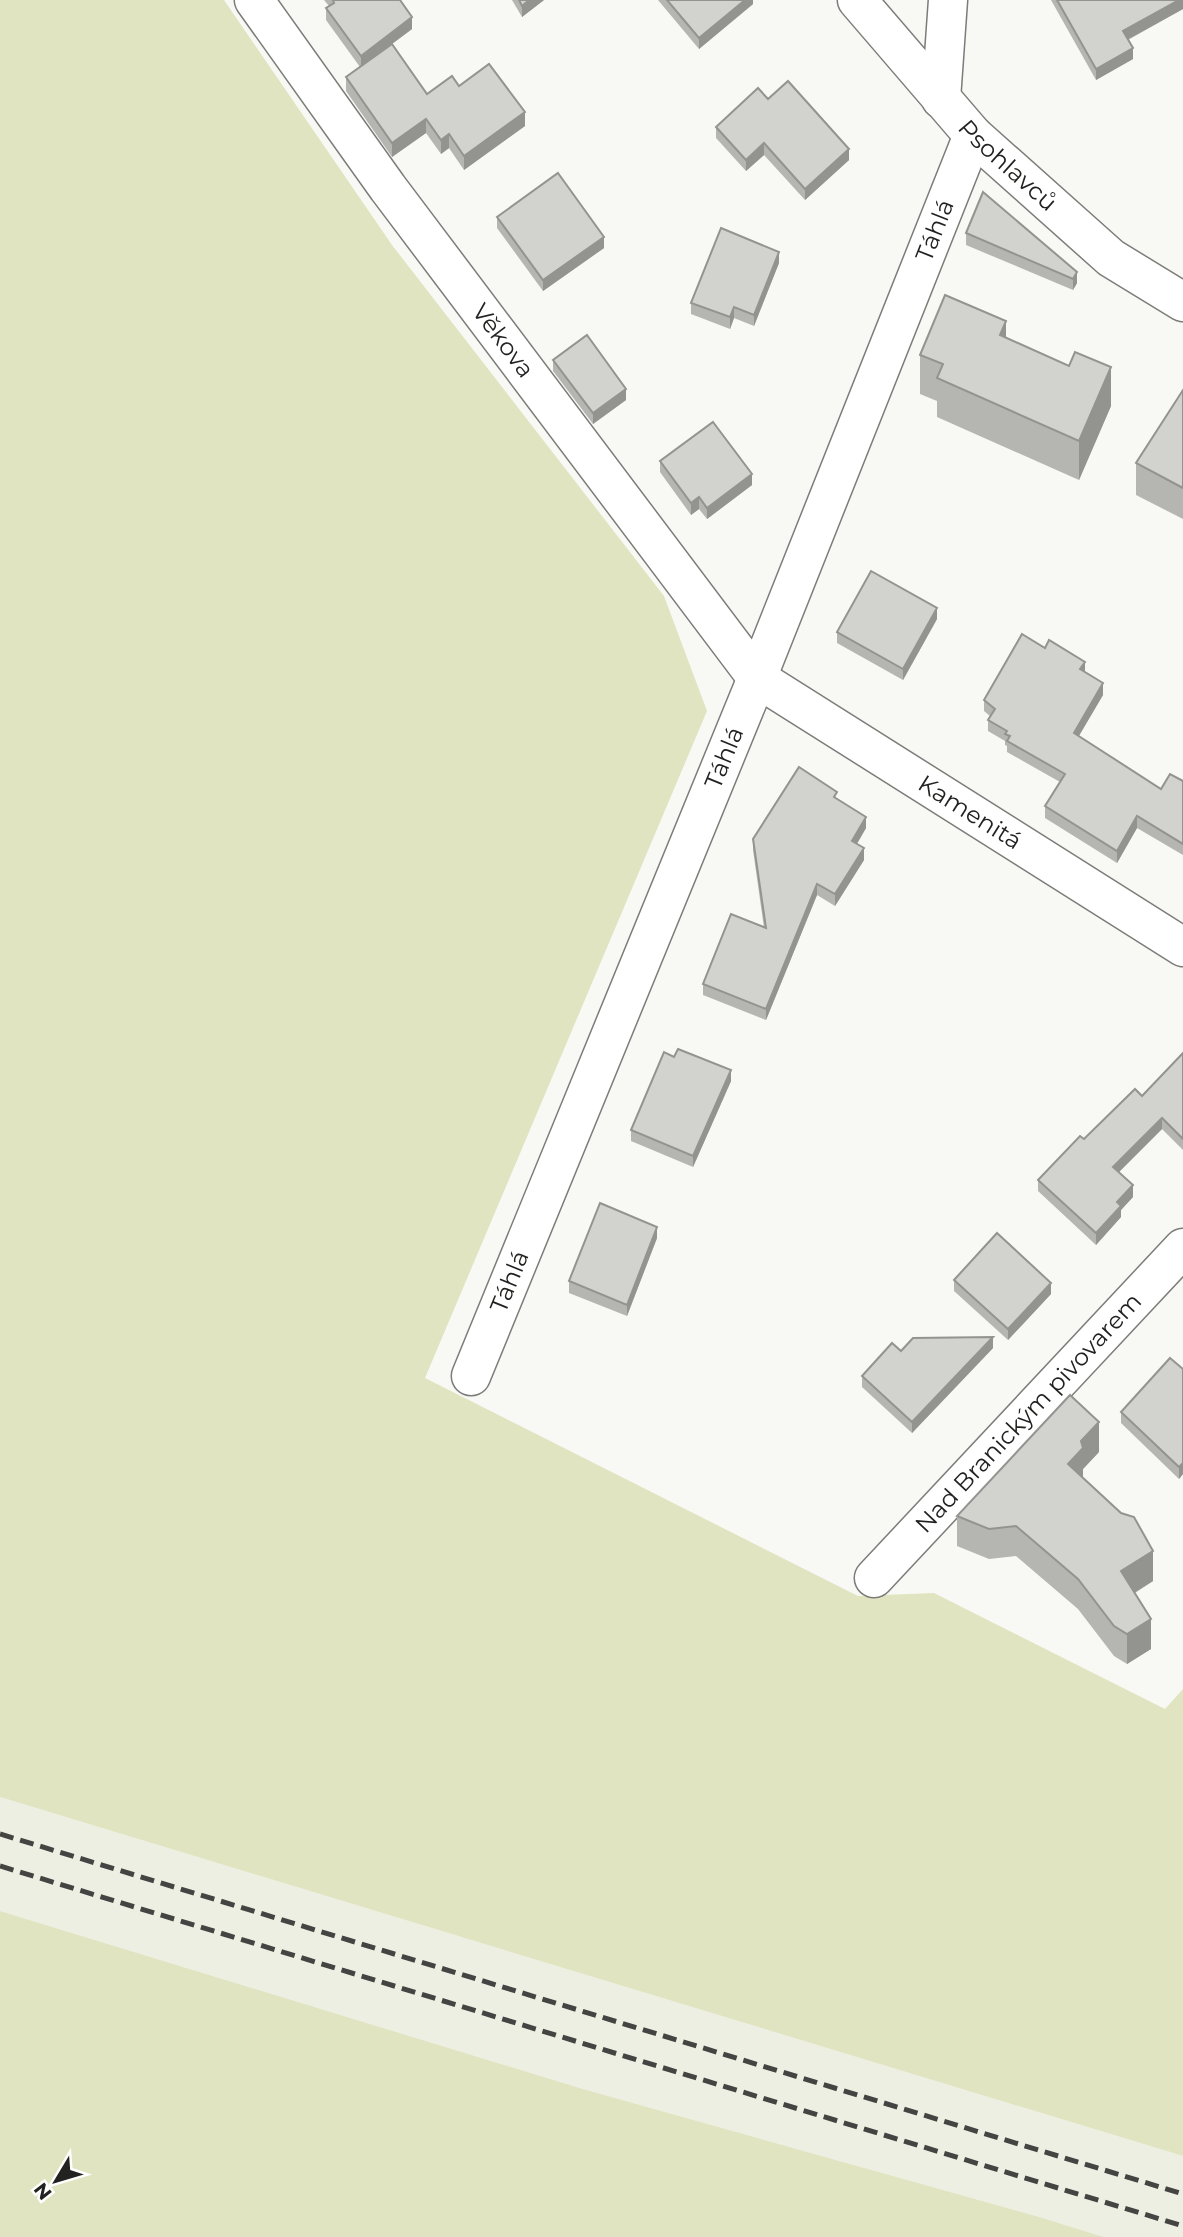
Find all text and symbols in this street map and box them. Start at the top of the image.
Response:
street label: Psohlavců [952,113,1063,217]
street label: Táhlá [909,195,960,265]
street label: Věkova [466,298,541,383]
street label: Táhlá [698,723,749,793]
street label: Kamenitá [913,769,1027,855]
street label: Táhlá [484,1246,535,1317]
street label: Nad Branickým pivovarem [909,1287,1147,1539]
north arrow [21,2146,91,2216]
text: N [29,2178,57,2204]

